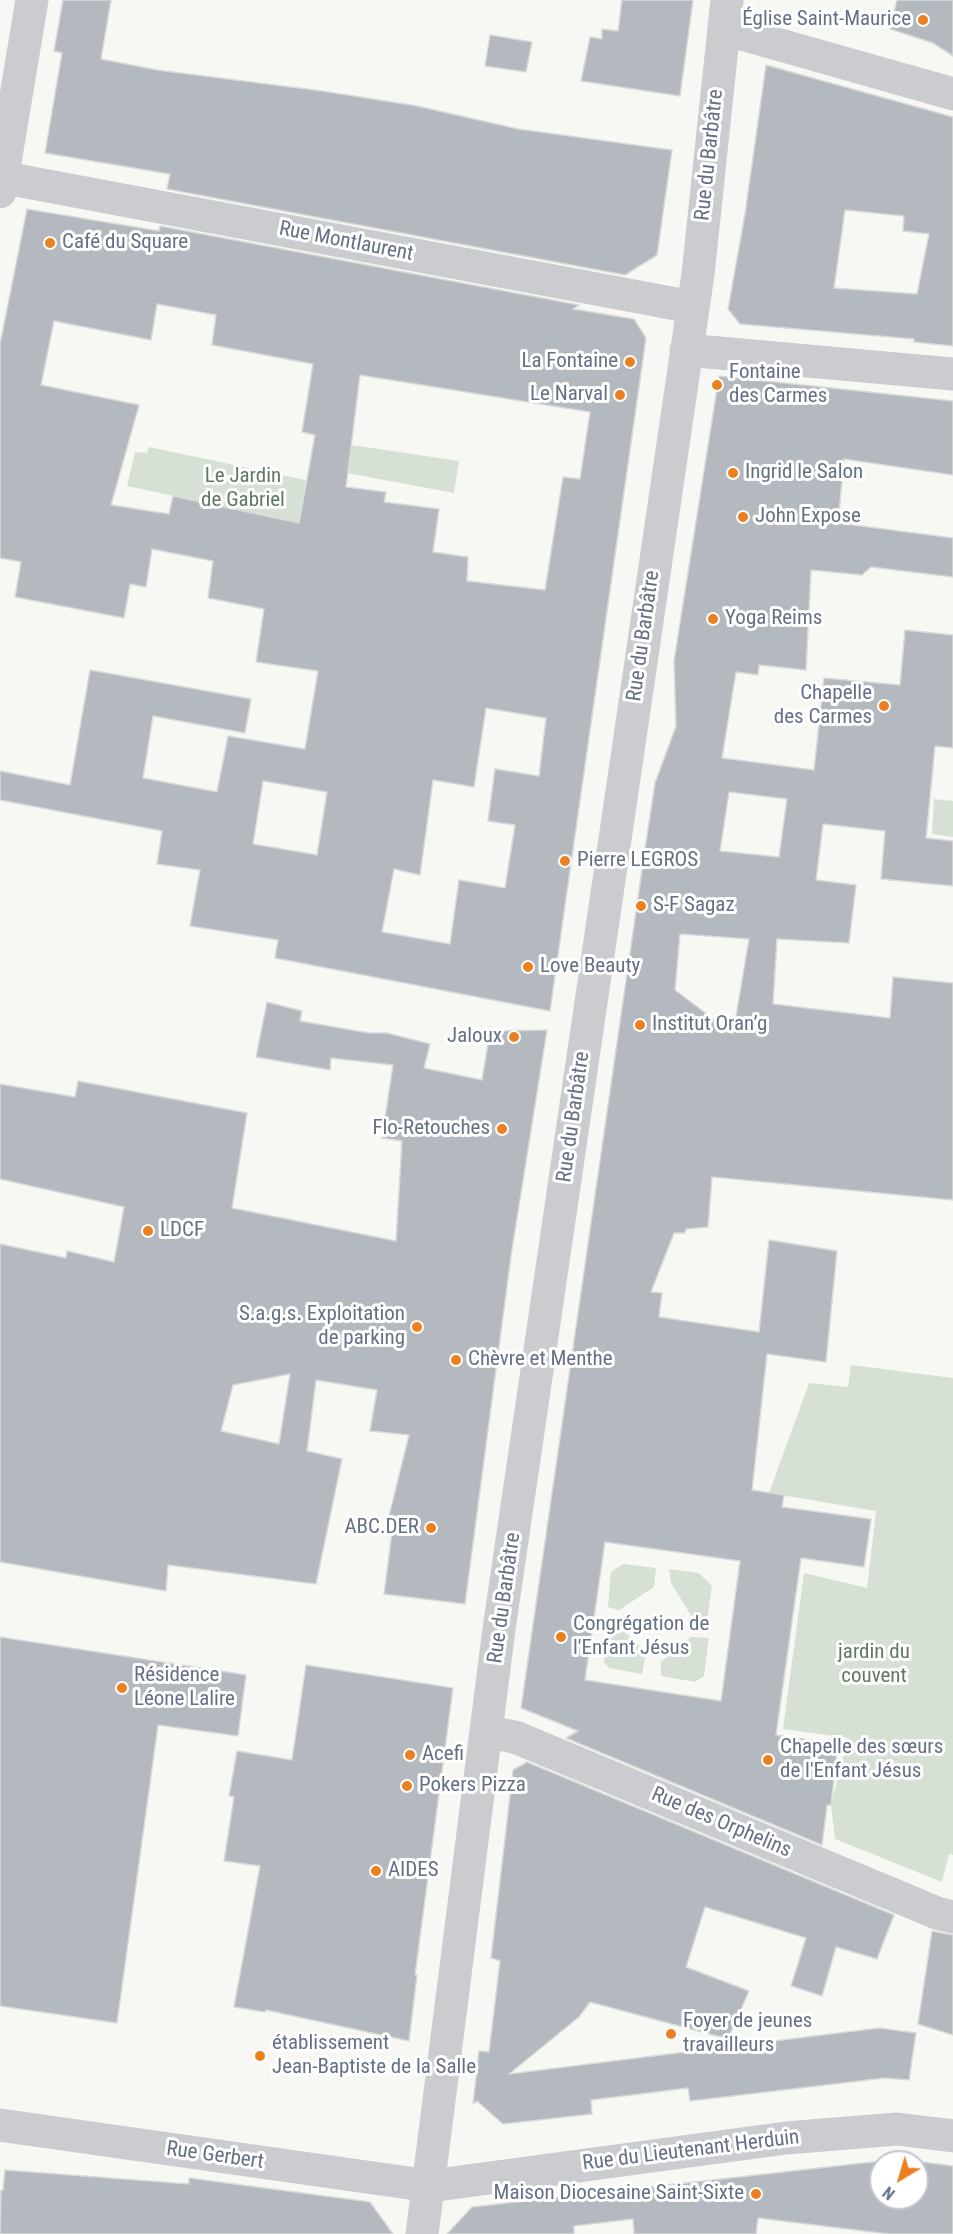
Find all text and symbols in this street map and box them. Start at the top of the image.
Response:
place label: Église Saint-Maurice [742,7,911,33]
marker: Église Saint-Maurice [916,13,930,27]
street label: Rue du Barbâtre [691,88,729,222]
street label: Rue Montlaurent [277,217,415,267]
place label: Café du Square [62,230,188,256]
marker: Café du Square [43,236,57,250]
place label: La Fontaine [521,349,618,375]
marker: La Fontaine [623,355,637,369]
place label: Fontaine des Carmes [729,360,827,410]
marker: Fontaine des Carmes [710,378,724,392]
place label: Le Narval [530,382,608,408]
marker: Le Narval [613,388,627,402]
place label: Ingrid le Salon [745,460,863,486]
park label: Le Jardin de Gabriel [201,464,285,514]
marker: Ingrid le Salon [726,466,740,480]
place label: John Expose [755,504,861,530]
marker: John Expose [736,510,750,524]
street label: Rue du Barbâtre [622,569,666,703]
place label: Yoga Reims [725,606,822,632]
marker: Yoga Reims [706,612,720,626]
place label: Chapelle des Carmes [774,681,872,731]
marker: Chapelle des Carmes [877,699,891,713]
place label: Pierre LEGROS [577,848,698,874]
marker: Pierre LEGROS [558,854,572,868]
place label: S-F Sagaz [653,893,735,919]
marker: S-F Sagaz [634,899,648,913]
place label: Love Beauty [540,954,640,980]
marker: Love Beauty [521,960,535,974]
place label: Institut Oran’g [652,1012,767,1038]
marker: Institut Oran’g [633,1018,647,1032]
place label: Jaloux [447,1024,502,1050]
marker: Jaloux [507,1030,521,1044]
street label: Rue du Barbâtre [552,1050,596,1184]
place label: Flo-Retouches [372,1116,490,1142]
marker: Flo-Retouches [495,1122,509,1136]
place label: LDCF [160,1218,204,1244]
marker: LDCF [141,1224,155,1238]
place label: S.a.g.s. Exploitation de parking [239,1302,405,1352]
marker: S.a.g.s. Exploitation de parking [410,1320,424,1334]
place label: Chèvre et Menthe [468,1347,613,1373]
marker: Chèvre et Menthe [449,1353,463,1367]
place label: ABC.DER [344,1515,419,1541]
marker: ABC.DER [424,1521,438,1535]
street label: Rue du Barbâtre [483,1531,527,1665]
place label: Congrégation de l'Enfant Jésus [573,1612,709,1662]
marker: Congrégation de l'Enfant Jésus [554,1630,568,1644]
park label: jardin du couvent [838,1640,910,1690]
place label: Résidence Léone Lalire [134,1663,235,1713]
marker: Résidence Léone Lalire [115,1681,129,1695]
place label: Chapelle des sœurs de l'Enfant Jésus [780,1735,943,1785]
place label: Acefi [422,1742,464,1768]
marker: Acefi [403,1748,417,1762]
marker: Chapelle des sœurs de l'Enfant Jésus [761,1753,775,1767]
place label: Pokers Pizza [419,1773,526,1799]
marker: Pokers Pizza [400,1779,414,1793]
street label: Rue des Orphelins [647,1782,795,1864]
place label: AIDES [388,1858,439,1884]
marker: AIDES [369,1864,383,1878]
place label: Foyer de jeunes travailleurs [683,2009,812,2059]
marker: Foyer de jeunes travailleurs [664,2027,678,2041]
place label: établissement Jean-Baptiste de la Salle [272,2031,476,2081]
marker: établissement Jean-Baptiste de la Salle [253,2049,267,2063]
street label: Rue du Lieutenant Herduin [581,2125,801,2177]
street label: Rue Gerbert [165,2137,265,2175]
north arrow [869,2150,929,2210]
place label: Maison Diocesaine Saint-Sixte [494,2181,744,2207]
text: N [879,2183,899,2204]
marker: Maison Diocesaine Saint-Sixte [749,2187,763,2201]

